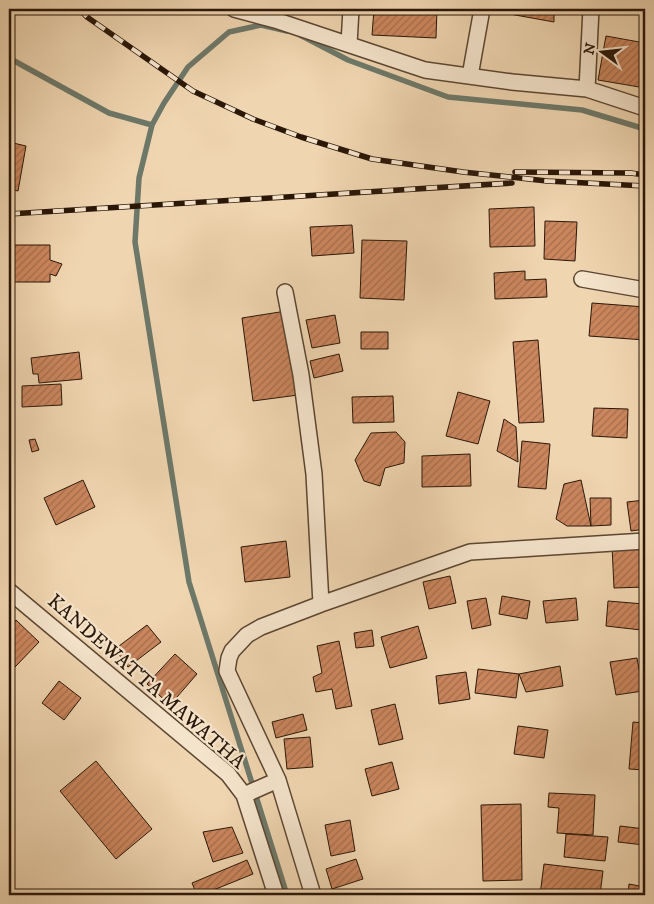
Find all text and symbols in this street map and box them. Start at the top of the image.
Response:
north arrow [576,28,626,78]
text: N [580,41,601,57]
street label: KANDEWATTA MAWATHA [42,589,250,775]

